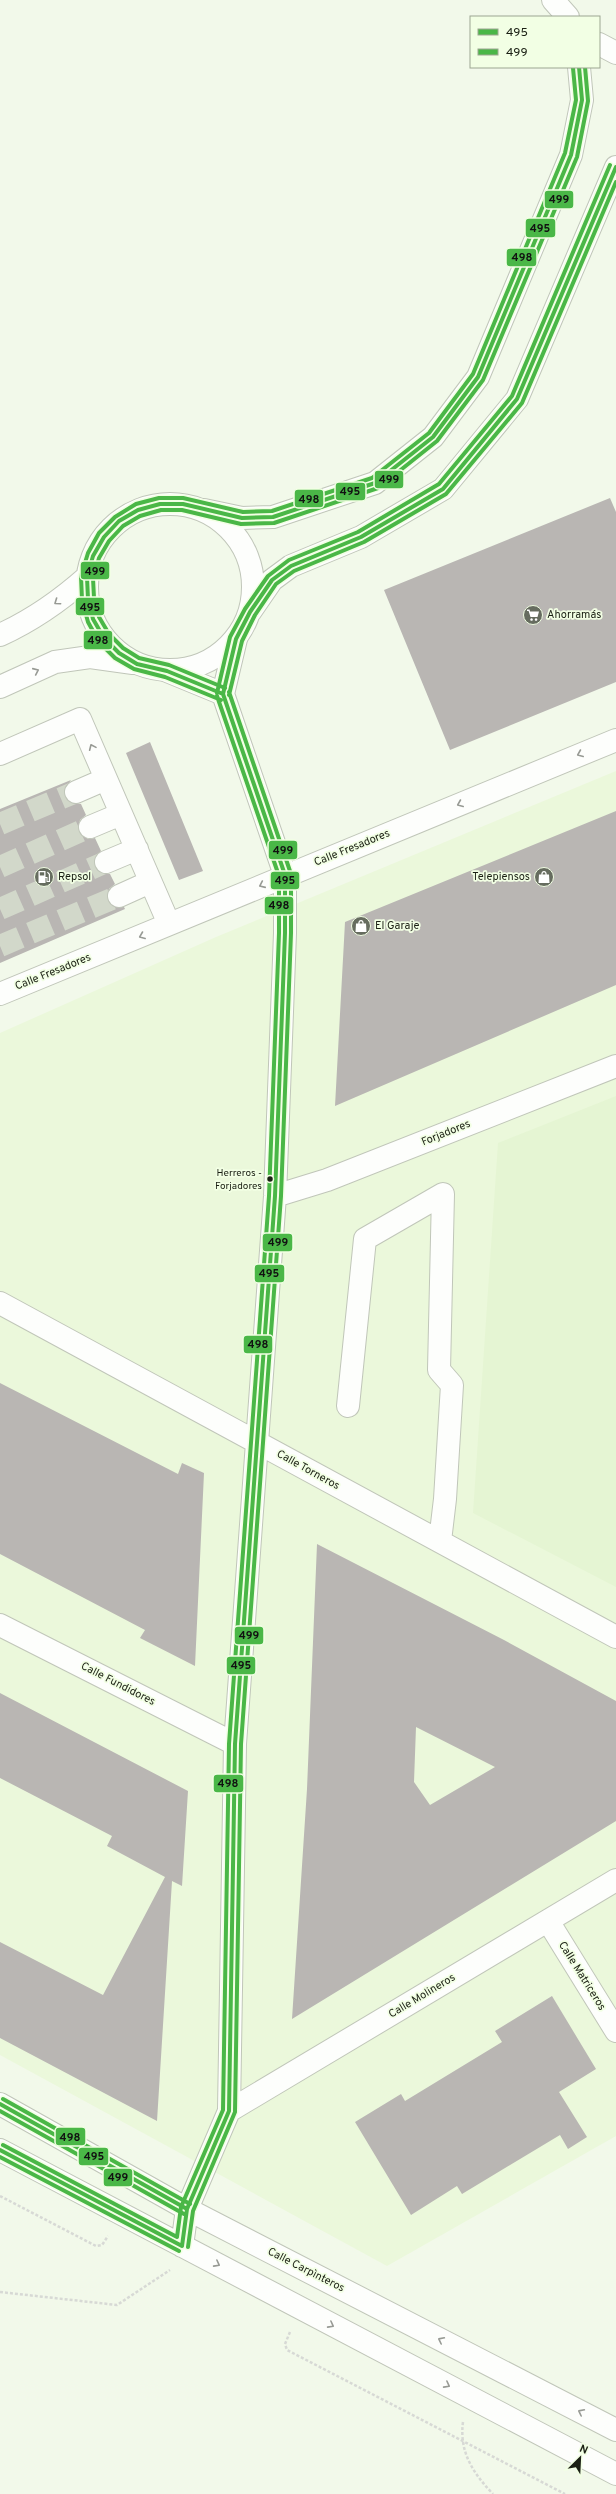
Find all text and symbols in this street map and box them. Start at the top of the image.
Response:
legend [470,16,600,68]
text: 495 [506,25,528,41]
text: 499 [506,45,528,61]
line badge: 499 [544,190,574,209]
text: 499 [549,193,570,207]
line badge: 495 [525,218,556,238]
text: 495 [530,222,551,236]
line badge: 498 [506,248,537,267]
text: 498 [512,251,532,265]
line badge: 499 [374,470,404,489]
text: 499 [379,473,400,487]
line badge: 495 [335,482,366,501]
text: 495 [340,485,361,499]
line badge: 498 [294,489,324,508]
text: 498 [299,493,319,507]
line badge: 499 [80,561,110,580]
text: 499 [85,565,106,579]
line badge: 495 [75,597,105,616]
one-way arrow [54,598,61,605]
text: 495 [80,601,101,615]
supermarket icon: Ahorramás [522,604,544,626]
place label: Ahorramás [547,608,601,622]
line badge: 498 [83,630,113,650]
text: 498 [88,634,108,648]
one-way arrow [31,668,39,676]
one-way arrow [89,744,97,752]
one-way arrow [576,750,583,758]
one-way arrow [456,799,464,807]
street label: Calle Fresadores [312,826,392,870]
line badge: 499 [268,840,298,860]
text: 499 [273,844,294,858]
fuel station icon: Repsol [33,866,55,888]
shop icon: Telepiensos [533,866,555,888]
place label: Repsol [58,870,91,884]
place label: Telepiensos [472,870,530,884]
line badge: 495 [270,871,300,890]
text: 495 [275,874,296,888]
one-way arrow [258,880,266,888]
line badge: 498 [264,896,294,915]
text: 498 [269,899,289,913]
shop icon: El Garaje [350,915,372,937]
place label: El Garaje [375,919,420,933]
one-way arrow [138,931,145,939]
street label: Calle Fresadores [13,950,93,994]
street label: Forjadores [419,1117,473,1149]
place label: Herreros - Forjadores [215,1167,262,1193]
marker: Herreros - Forjadores [265,1174,275,1184]
line badge: 499 [262,1233,293,1252]
text: 499 [268,1236,289,1250]
line badge: 495 [254,1264,285,1283]
text: 495 [259,1267,280,1281]
line badge: 498 [243,1335,273,1354]
text: 498 [248,1338,268,1352]
street label: Calle Torneros [274,1447,342,1493]
line badge: 499 [234,1626,264,1645]
text: 499 [239,1629,260,1643]
line badge: 495 [226,1656,256,1675]
street label: Calle Fundidores [78,1659,158,1709]
text: 495 [231,1659,252,1673]
line badge: 498 [213,1774,244,1793]
text: 498 [218,1777,238,1791]
street label: Calle Matriceros [555,1939,609,2013]
street label: Calle Molineros [386,1971,458,2021]
line badge: 498 [55,2127,86,2146]
text: 498 [60,2131,80,2145]
line badge: 495 [78,2147,109,2166]
text: 495 [84,2150,105,2164]
line badge: 499 [103,2168,133,2187]
text: 499 [108,2171,129,2185]
street label: Calle Carpìnteros [265,2245,347,2295]
one-way arrow [212,2259,220,2267]
one-way arrow [327,2320,335,2328]
one-way arrow [438,2337,445,2345]
one-way arrow [442,2381,450,2388]
one-way arrow [578,2409,586,2417]
north arrow [560,2438,600,2478]
text: N [577,2442,590,2458]

